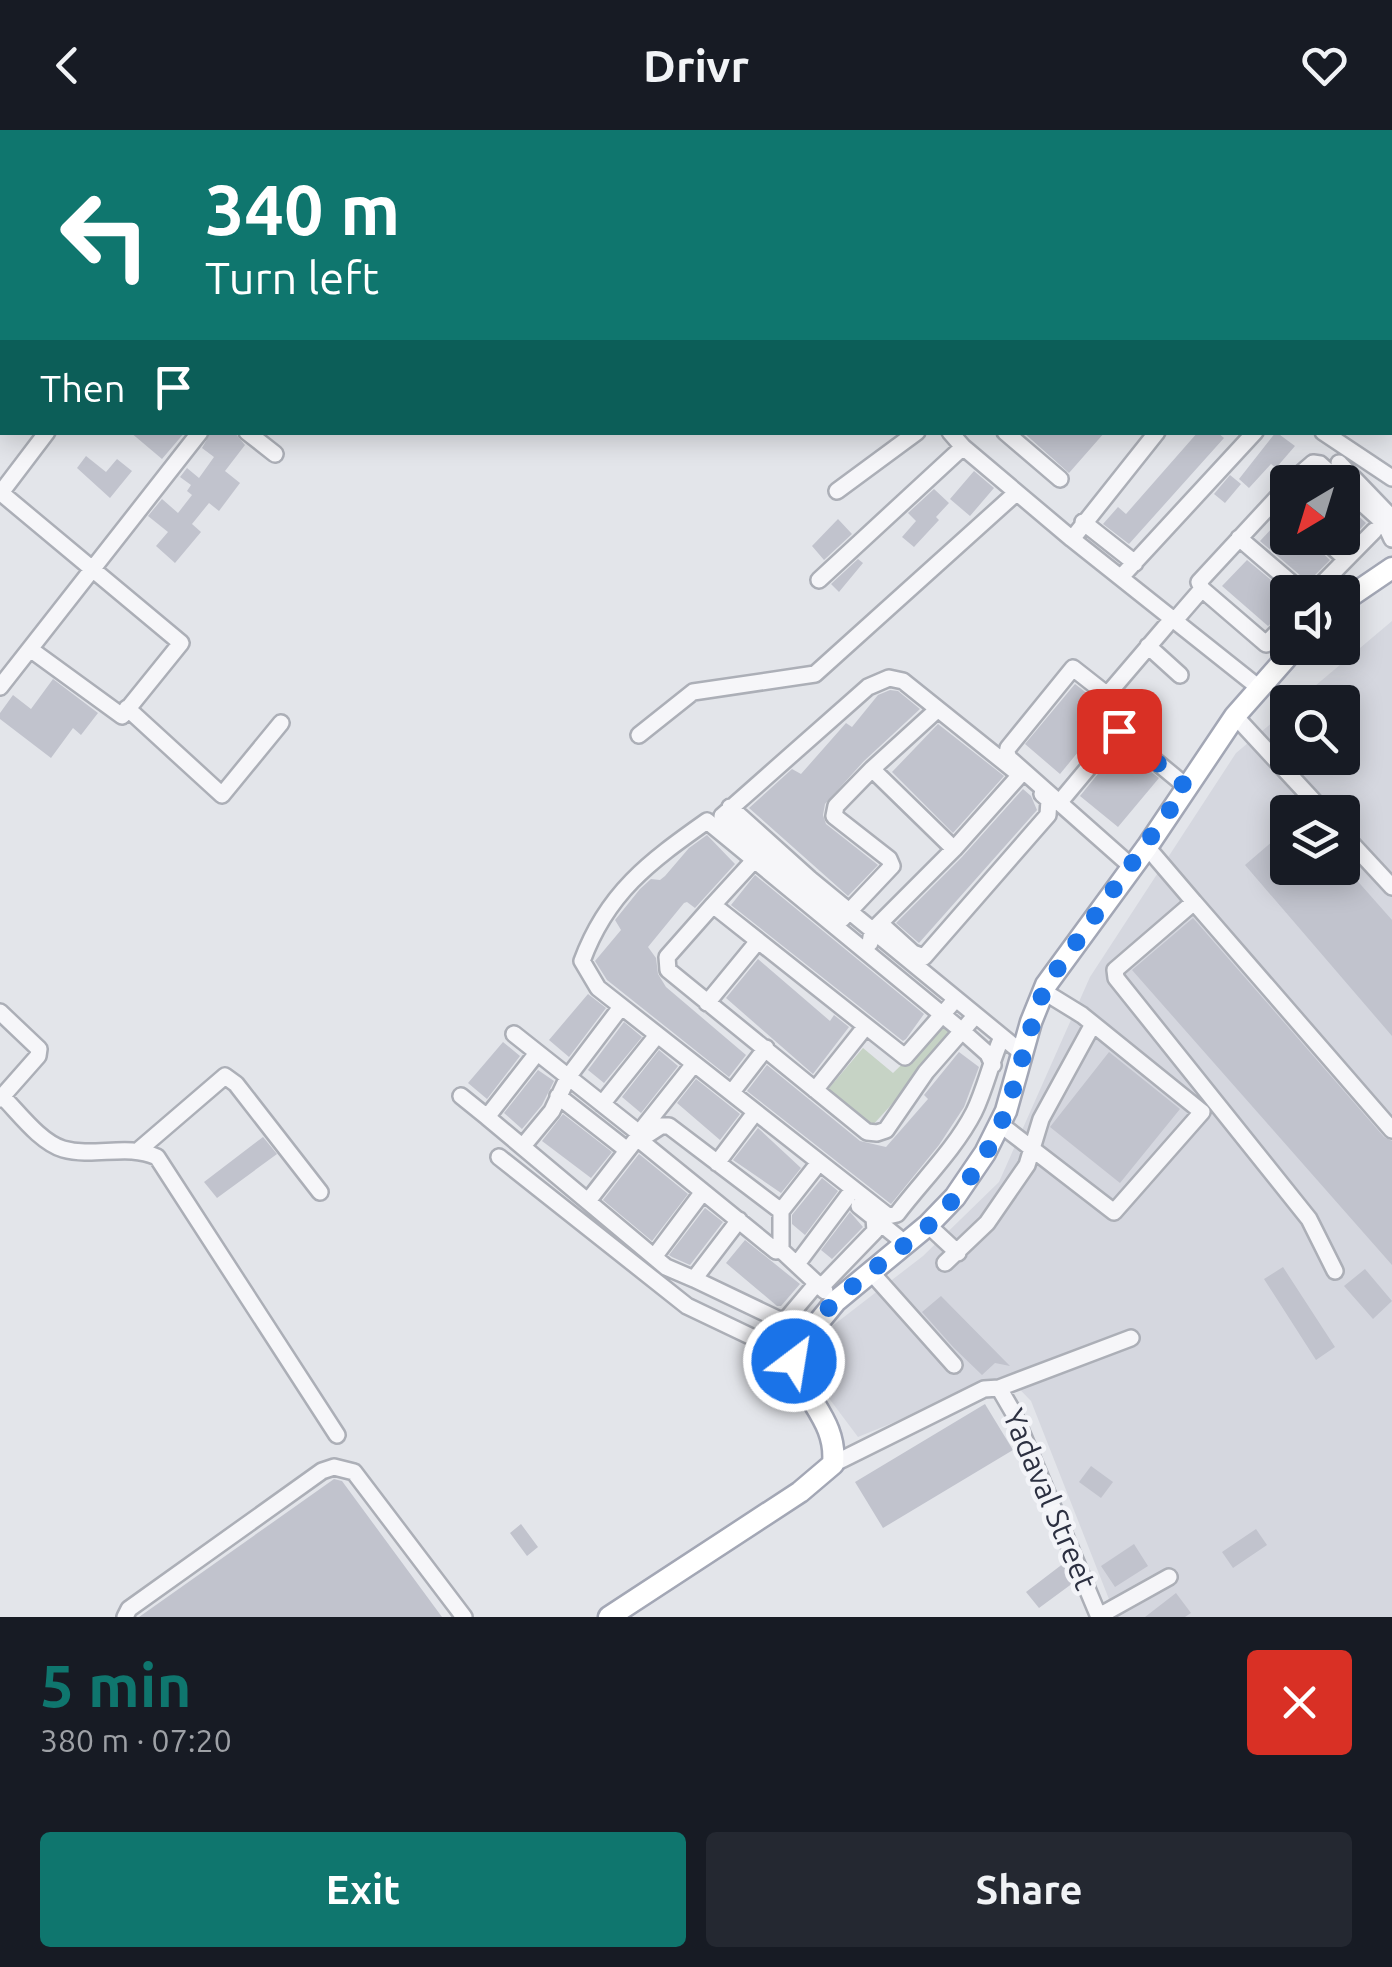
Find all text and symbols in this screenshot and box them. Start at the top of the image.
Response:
icon: back [40,38,95,93]
icon: heart [1297,38,1352,93]
text: Drivr [643,40,749,91]
icon: left [40,170,170,300]
text: 340 m [205,170,400,248]
text: Turn left [205,252,379,303]
icon: arrive [146,360,201,415]
text: Then [40,367,126,409]
north arrow [1270,465,1360,555]
map controls [1270,465,1360,885]
button: sound [1270,575,1360,665]
button: search [1270,685,1360,775]
pin [1077,689,1162,774]
icon: arrive [1092,704,1147,759]
button: layers [1270,795,1360,885]
position arrow [742,1309,846,1413]
street label: Yadaval Street [997,1403,1103,1595]
button: close [1247,1650,1352,1755]
text: 5 min [40,1651,192,1718]
text: 380 m · 07:20 [40,1722,232,1758]
button: Exit [40,1832,686,1947]
button: Share [706,1832,1352,1947]

